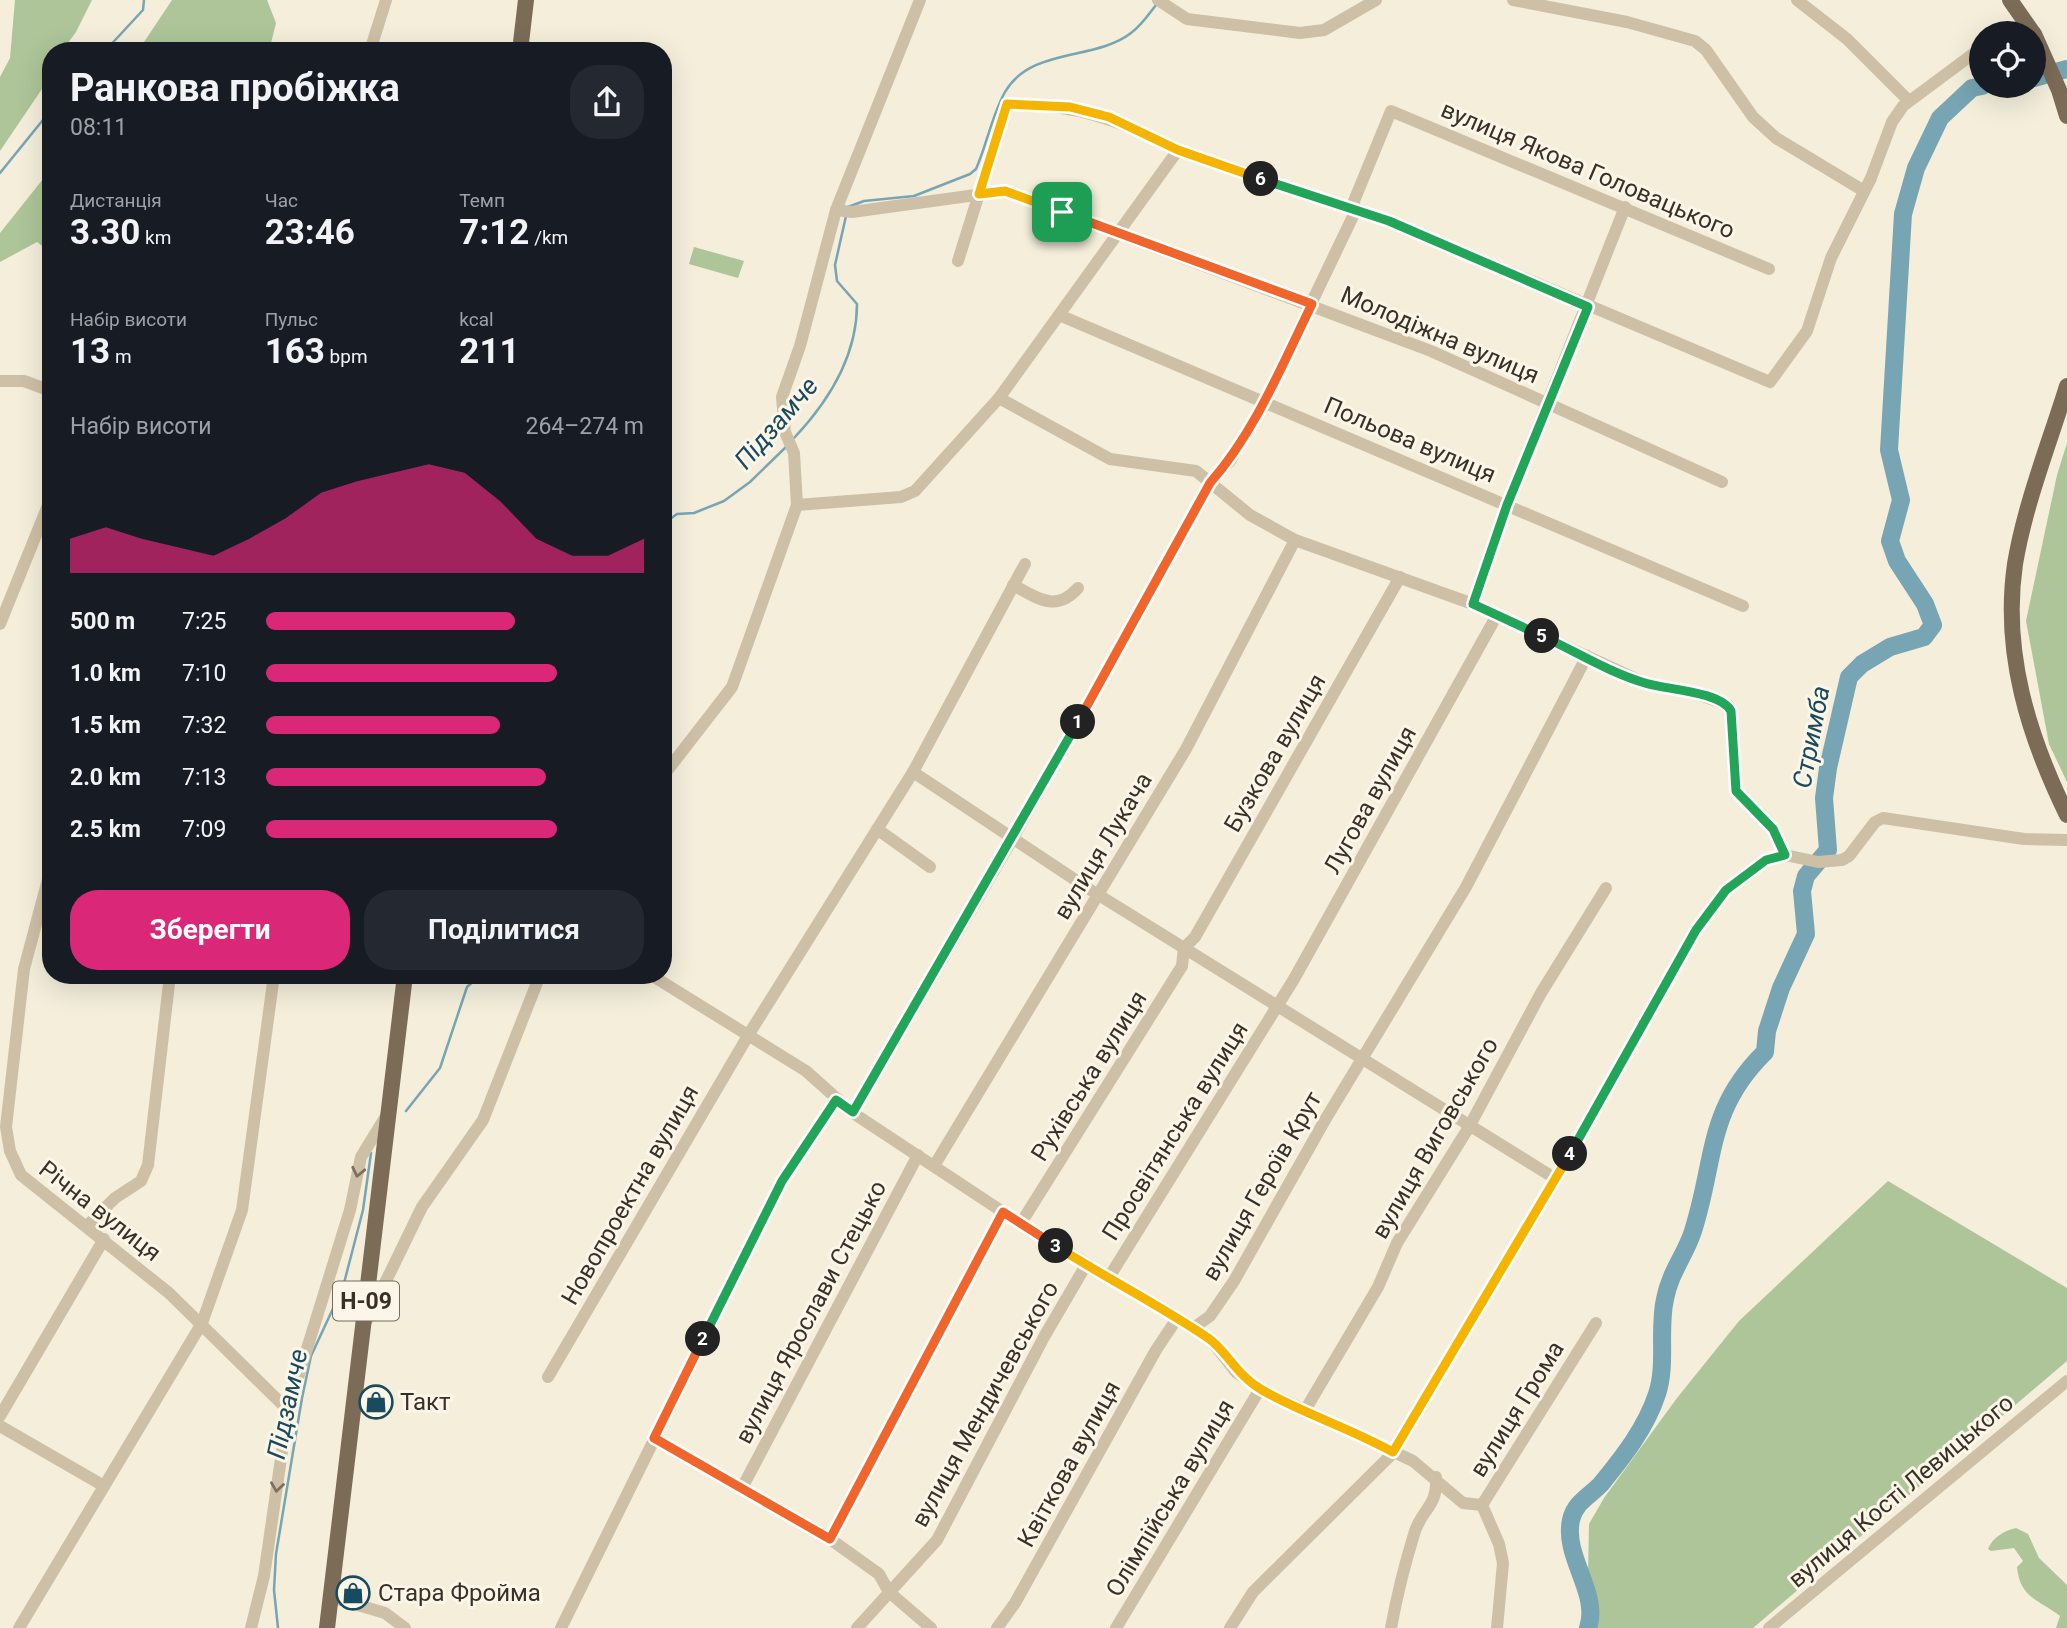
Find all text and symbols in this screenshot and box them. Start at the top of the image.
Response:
map controls [1969,21,2046,98]
button: locate [1969,21,2046,98]
button: share [570,65,644,139]
text: Ранкова пробіжка [70,66,400,110]
street label: вулиця Якова Головацького [1437,95,1739,245]
text: 08:11 [70,114,127,141]
pin: 6 [1244,162,1278,196]
text: 6 [1255,167,1266,190]
pin [1032,182,1092,242]
text: Дистанція [70,189,162,212]
text: Час [265,189,298,212]
text: Темп [459,189,505,212]
icon: arrive [1043,193,1081,231]
text: 3.30 [70,212,140,253]
text: 23:46 [265,212,355,253]
text: 7:12 [459,212,529,253]
text: km [140,226,171,249]
text: /km [529,226,568,249]
street label: Молодіжна вулиця [1337,281,1543,389]
text: Набір висоти [70,308,187,331]
text: Пульс [265,308,318,331]
text: kcal [459,308,494,331]
text: 13 [70,331,110,372]
text: 163 [265,331,325,372]
text: 211 [459,331,520,372]
text: m [110,345,132,368]
text: bpm [325,345,368,368]
water label: Підзамче [728,371,824,475]
street label: Польова вулиця [1320,391,1500,489]
text: Набір висоти [70,413,212,440]
text: 264–274 m [525,413,644,440]
text: 500 m [70,608,135,635]
text: 7:25 [182,608,226,635]
pin: 5 [1524,618,1560,654]
text: 5 [1536,624,1547,647]
text: 1.0 km [70,660,141,687]
text: 7:10 [182,660,226,687]
street label: Бузкова вулиця [1218,669,1332,837]
water label: Стримба [1786,683,1836,791]
pin: 1 [1060,704,1096,740]
text: 1 [1072,710,1083,733]
text: 1.5 km [70,712,141,739]
text: 7:32 [182,712,226,739]
street label: Лугова вулиця [1318,721,1422,879]
text: 2.0 km [70,764,141,791]
text: 7:13 [182,764,226,791]
street label: вулиця Лукача [1048,768,1158,924]
text: 2.5 km [70,816,141,843]
text: 7:09 [182,816,226,843]
button: Зберегти [70,890,350,970]
button: Поділитися [364,890,644,970]
street label: Рухівська вулиця [1025,986,1153,1166]
street label: Просвітянська вулиця [1096,1017,1254,1245]
street label: вулиця Виговського [1366,1033,1504,1243]
street label: Новопроектна вулиця [556,1080,704,1310]
street label: вулиця Героїв Крут [1196,1086,1328,1286]
pin: 4 [1552,1136,1588,1172]
text: 4 [1564,1142,1575,1165]
street label: Річна вулиця [34,1155,166,1267]
one-way arrow [351,1166,366,1178]
street label: вулиця Ярослави Стецько [730,1176,892,1448]
pin: 3 [1038,1228,1074,1264]
text: 3 [1050,1234,1061,1257]
street label: вулиця Мендичевського [906,1276,1064,1532]
road number: Н-09 [333,1282,399,1320]
pin: 2 [686,1322,720,1356]
text: 2 [697,1327,708,1350]
street label: вулиця Грома [1464,1336,1570,1482]
water label: Підзамче [261,1346,313,1462]
street label: Квіткова вулиця [1012,1376,1126,1552]
shop icon: Такт [357,1383,395,1421]
place label: Такт [400,1388,451,1416]
street label: вулиця Кості Левицького [1783,1389,2019,1593]
street label: Олімпійська вулиця [1100,1394,1240,1602]
one-way arrow [270,1481,285,1493]
shop icon: Стара Фройма [334,1574,372,1612]
place label: Стара Фройма [378,1579,541,1607]

